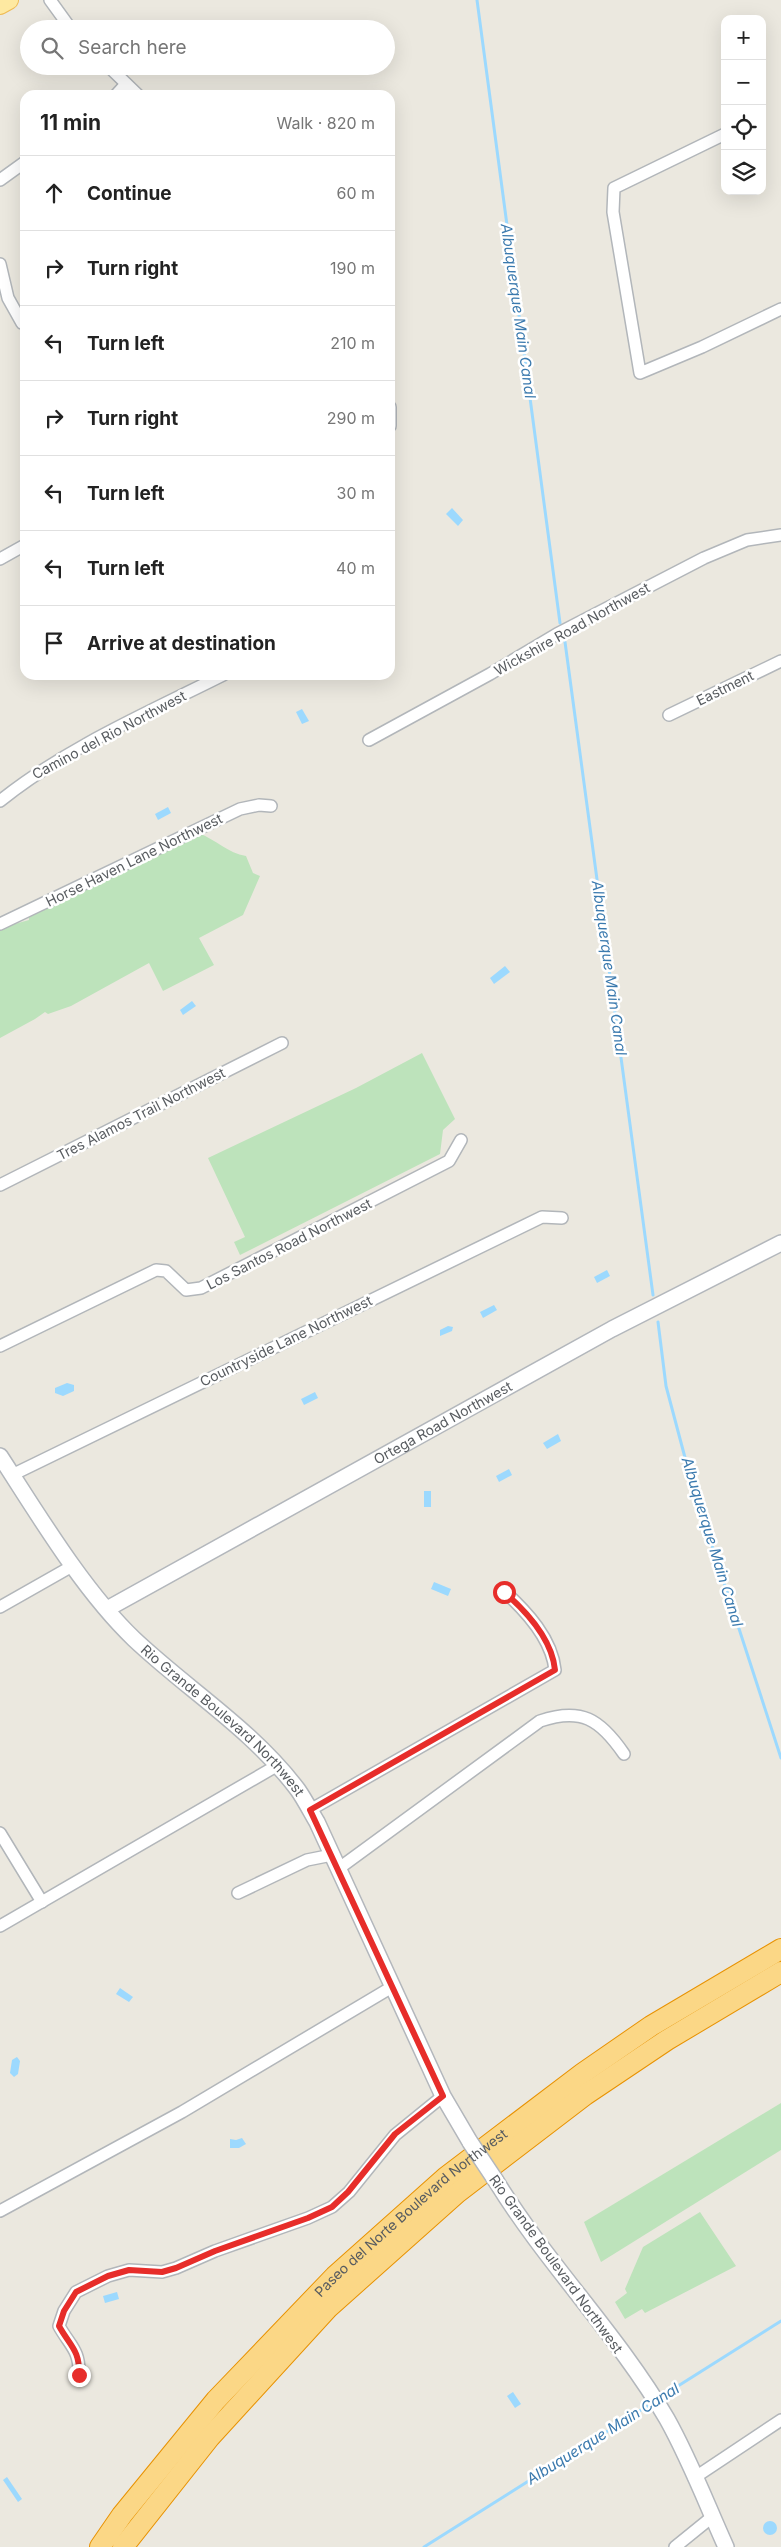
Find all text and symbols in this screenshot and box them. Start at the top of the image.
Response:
map controls [721,15,766,195]
button: + [721,15,766,60]
search box [20,20,395,75]
icon: search [38,34,66,62]
text: Search here [78,36,187,59]
button: − [721,60,766,105]
button: locate [721,105,766,150]
text: 11 min [40,110,101,135]
text: Walk · 820 m [277,113,375,133]
button: layers [721,150,766,195]
icon: ahead [40,179,68,207]
text: Continue [87,182,172,205]
text: 60 m [336,183,375,203]
water label: Albuquerque Main Canal [497,221,540,400]
icon: right [40,254,68,282]
text: Turn right [87,257,178,280]
text: 190 m [330,258,375,278]
icon: left [40,329,68,357]
text: Turn left [87,332,165,355]
text: 210 m [330,333,375,353]
icon: right [40,404,68,432]
text: Turn right [87,407,178,430]
text: 290 m [327,408,375,428]
icon: left [40,479,68,507]
text: Turn left [87,482,165,505]
text: 30 m [337,483,375,503]
icon: left [40,554,68,582]
text: Turn left [87,557,165,580]
text: 40 m [336,558,375,578]
street label: Wickshire Road Northwest [491,578,653,679]
icon: arrive [40,629,68,657]
text: Arrive at destination [87,632,276,655]
street label: Eastment [693,666,757,709]
street label: Camino del Rio Northwest [29,687,189,782]
street label: Horse Haven Lane Northwest [43,809,225,910]
water label: Albuquerque Main Canal [588,878,631,1057]
street label: Tres Alamos Trail Northwest [54,1063,228,1163]
street label: Los Santos Road Northwest [203,1194,375,1293]
street label: Countryside Lane Northwest [197,1291,375,1390]
street label: Ortega Road Northwest [370,1377,515,1468]
water label: Albuquerque Main Canal [677,1454,747,1629]
route start [493,1581,516,1604]
street label: Rio Grande Boulevard Northwest [138,1641,309,1799]
street label: Paseo del Norte Boulevard Northwest [311,2125,511,2300]
street label: Rio Grande Boulevard Northwest [486,2171,627,2356]
route end [68,2364,91,2387]
water label: Albuquerque Main Canal [522,2379,683,2489]

